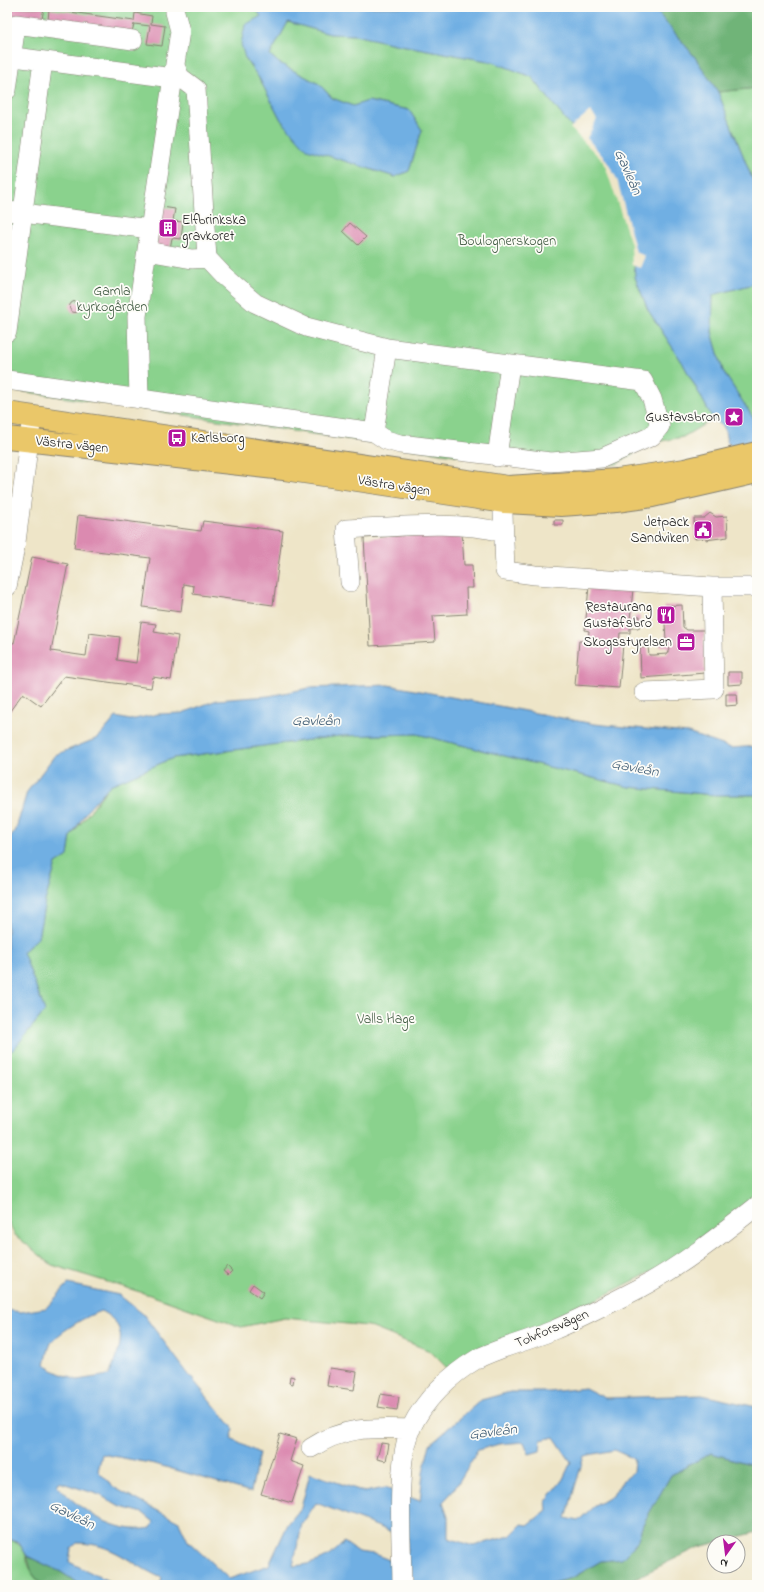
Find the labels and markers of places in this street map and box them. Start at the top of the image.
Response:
place label: Elfbrinkska gravkoret [181,210,246,248]
building icon: Elfbrinkska gravkoret [157,217,179,239]
place icon: Gustavsbron [723,406,745,428]
place label: Gustavsbron [645,407,720,428]
bus stop icon: Karlsborg [166,427,188,449]
place label: Karlsborg [191,428,244,450]
place label: Jetpack Sandviken [630,512,690,549]
public building icon: Jetpack Sandviken [692,519,714,541]
place label: Restaurang Gustafsbro [583,597,652,634]
restaurant icon: Restaurang Gustafsbro [655,604,677,626]
office icon: Skogsstyrelsen [675,631,697,653]
place label: Skogsstyrelsen [583,632,672,654]

